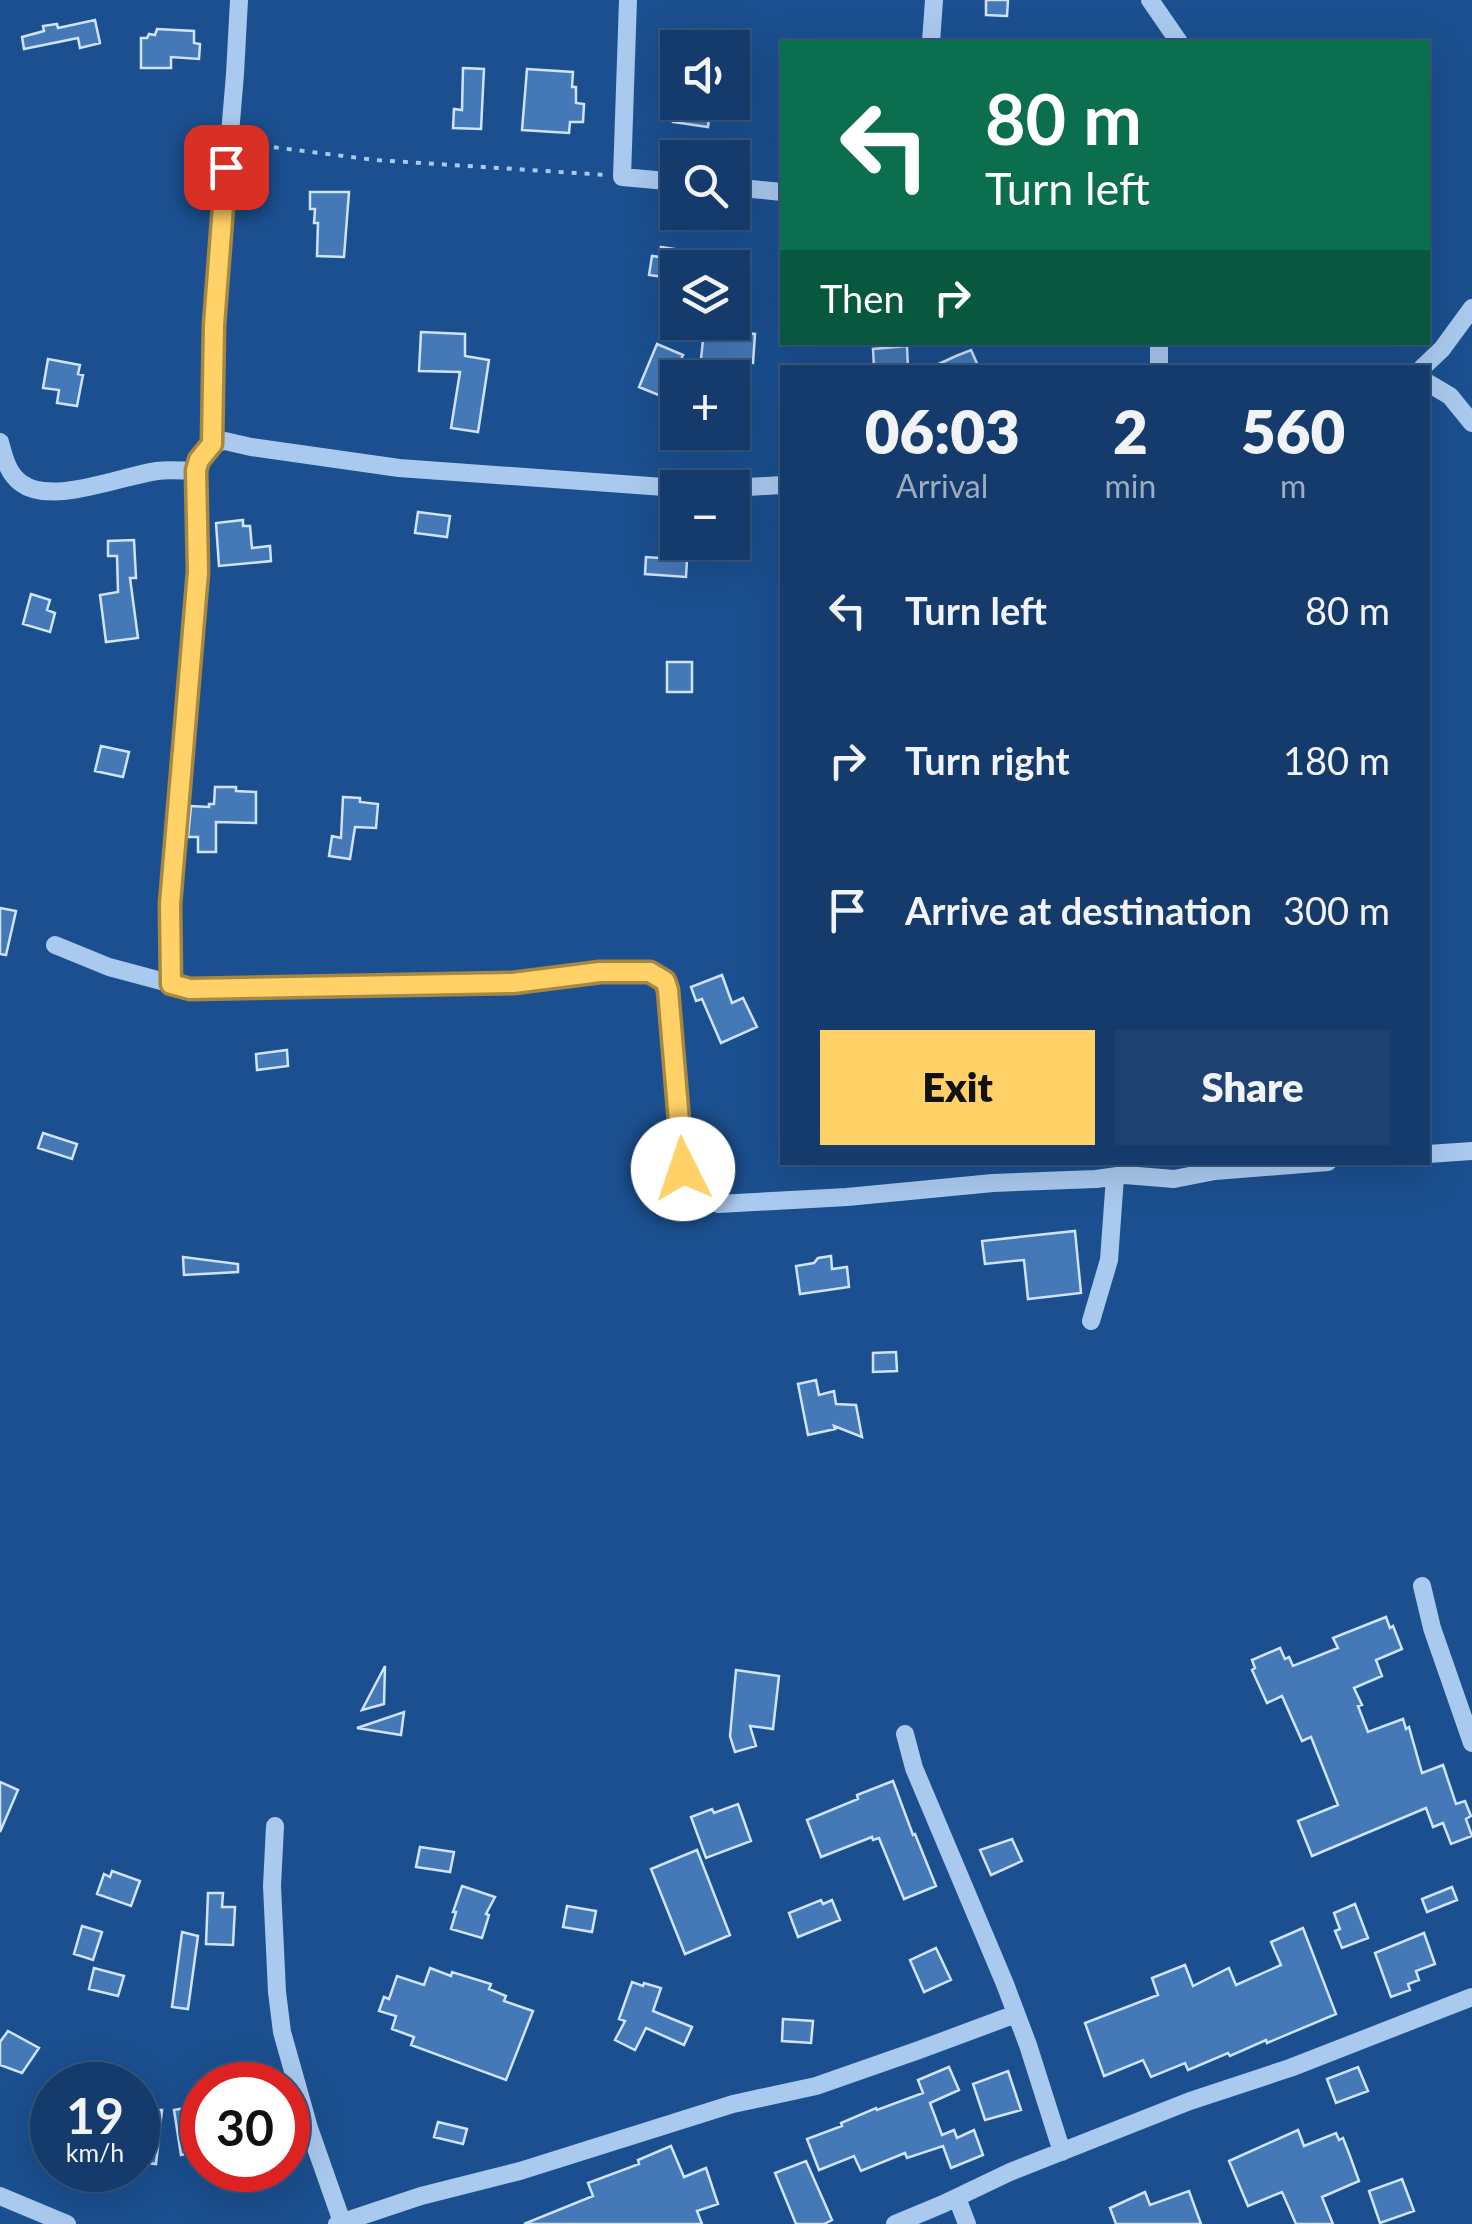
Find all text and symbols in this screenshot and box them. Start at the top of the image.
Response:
map controls [660,30,750,560]
button: sound [660,30,750,120]
text: 80 m [985,76,1142,160]
icon: left [820,80,950,210]
pin [184,125,269,210]
icon: arrive [199,140,254,195]
button: search [660,140,750,230]
text: Turn left [985,161,1150,215]
button: layers [660,250,750,340]
icon: right [925,270,980,325]
text: Then [820,275,905,321]
button: + [660,360,750,450]
text: 06:03 [865,395,1020,467]
text: 2 [1113,395,1148,467]
text: 560 [1241,395,1345,467]
text: Arrival [896,466,988,505]
text: min [1104,466,1156,505]
text: m [1280,466,1306,505]
button: − [660,470,750,560]
icon: left [820,583,875,638]
text: Turn left [905,587,1047,633]
text: 80 m [1305,587,1390,633]
icon: right [820,733,875,788]
text: Turn right [905,737,1070,783]
text: 180 m [1283,737,1390,783]
icon: arrive [820,883,875,938]
text: Arrive at destination [905,887,1252,933]
text: 300 m [1283,887,1390,933]
button: Exit [820,1030,1095,1145]
button: Share [1115,1030,1390,1145]
position arrow [631,1117,735,1221]
speed limit sign: 30 [180,2062,310,2192]
text: 19 [66,2085,124,2145]
text: km/h [66,2137,124,2167]

